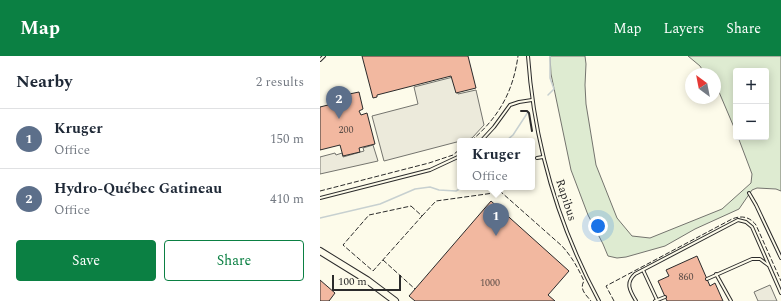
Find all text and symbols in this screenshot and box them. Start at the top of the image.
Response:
text: Map [20,14,60,43]
text: Map [613,18,642,39]
text: Layers [664,18,704,39]
text: Share [726,18,761,39]
north arrow [685,68,721,104]
map controls [733,68,769,140]
button: + [733,68,769,104]
text: Nearby [16,69,72,95]
text: 2 results [256,72,304,92]
pin: 2 [326,86,352,119]
button: − [733,104,769,140]
text: Kruger [54,117,103,140]
house number: 200 [339,122,354,138]
text: 1 [25,129,33,149]
text: 150 m [270,129,304,149]
popup [457,138,535,190]
text: Office [54,140,90,160]
text: Kruger [472,143,520,166]
text: Office [472,166,508,186]
text: Hydro-Québec Gatineau [54,177,222,200]
street label: Rapibus [550,177,582,223]
text: 2 [25,189,33,209]
text: 410 m [270,189,304,209]
text: Office [54,200,90,220]
pin: 1 [483,203,509,236]
your location [588,216,608,236]
button: Save [16,240,156,281]
button: Share [164,240,304,281]
house number: 860 [679,269,694,285]
scale bar [332,273,401,292]
text: 100 m [338,273,367,290]
house number: 1000 [480,275,500,291]

